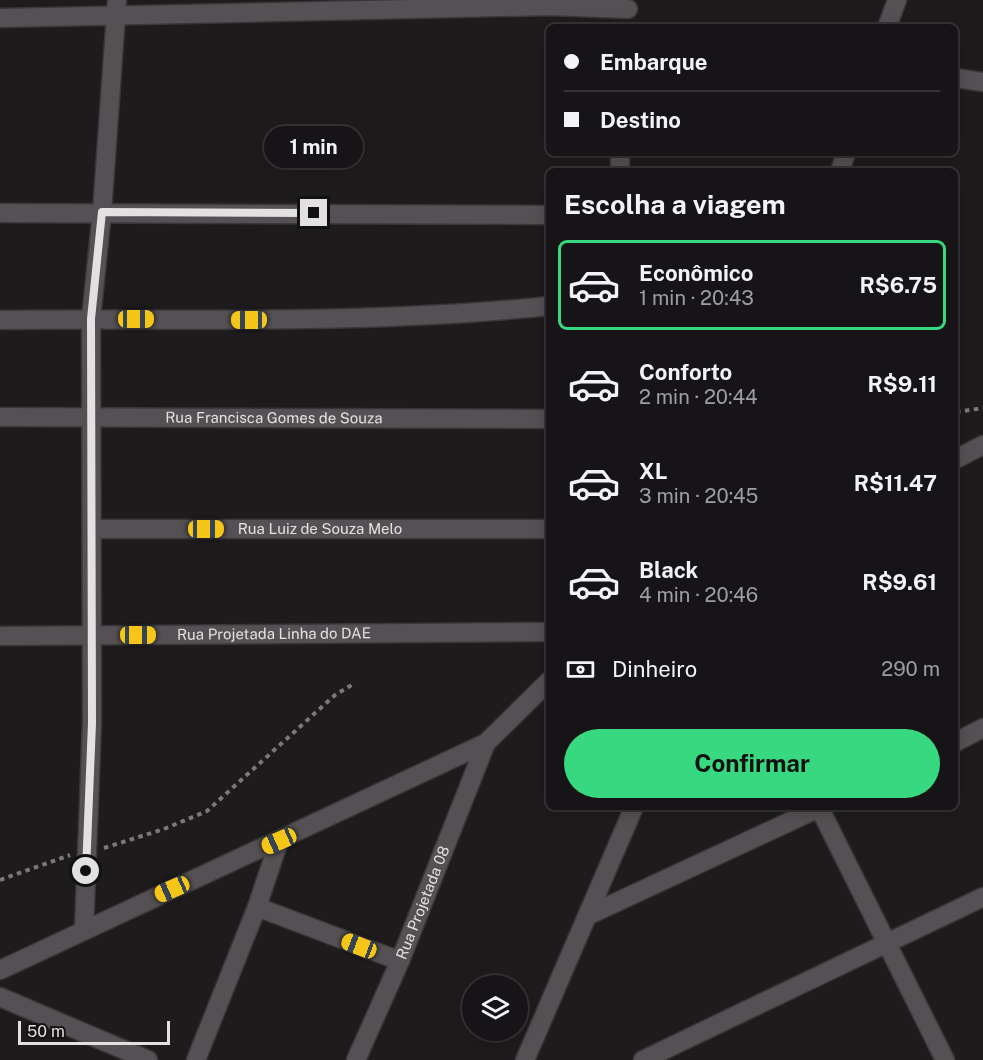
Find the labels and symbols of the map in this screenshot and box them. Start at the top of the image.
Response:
callout: 1 min [264,126,364,168]
route end [300,199,327,226]
car [118,310,154,328]
car [231,311,267,329]
street label: Rua Francisca Gomes de Souza [165,409,383,426]
car [188,520,224,538]
street label: Rua Luiz de Souza Melo [238,520,402,537]
street label: Rua Projetada Linha do DAE [177,624,371,643]
car [120,626,156,644]
car [259,825,299,857]
street label: Rua Projetada 08 [393,843,453,962]
route start [72,857,99,884]
car [152,873,192,905]
car [339,931,379,961]
scale bar [18,1018,170,1046]

